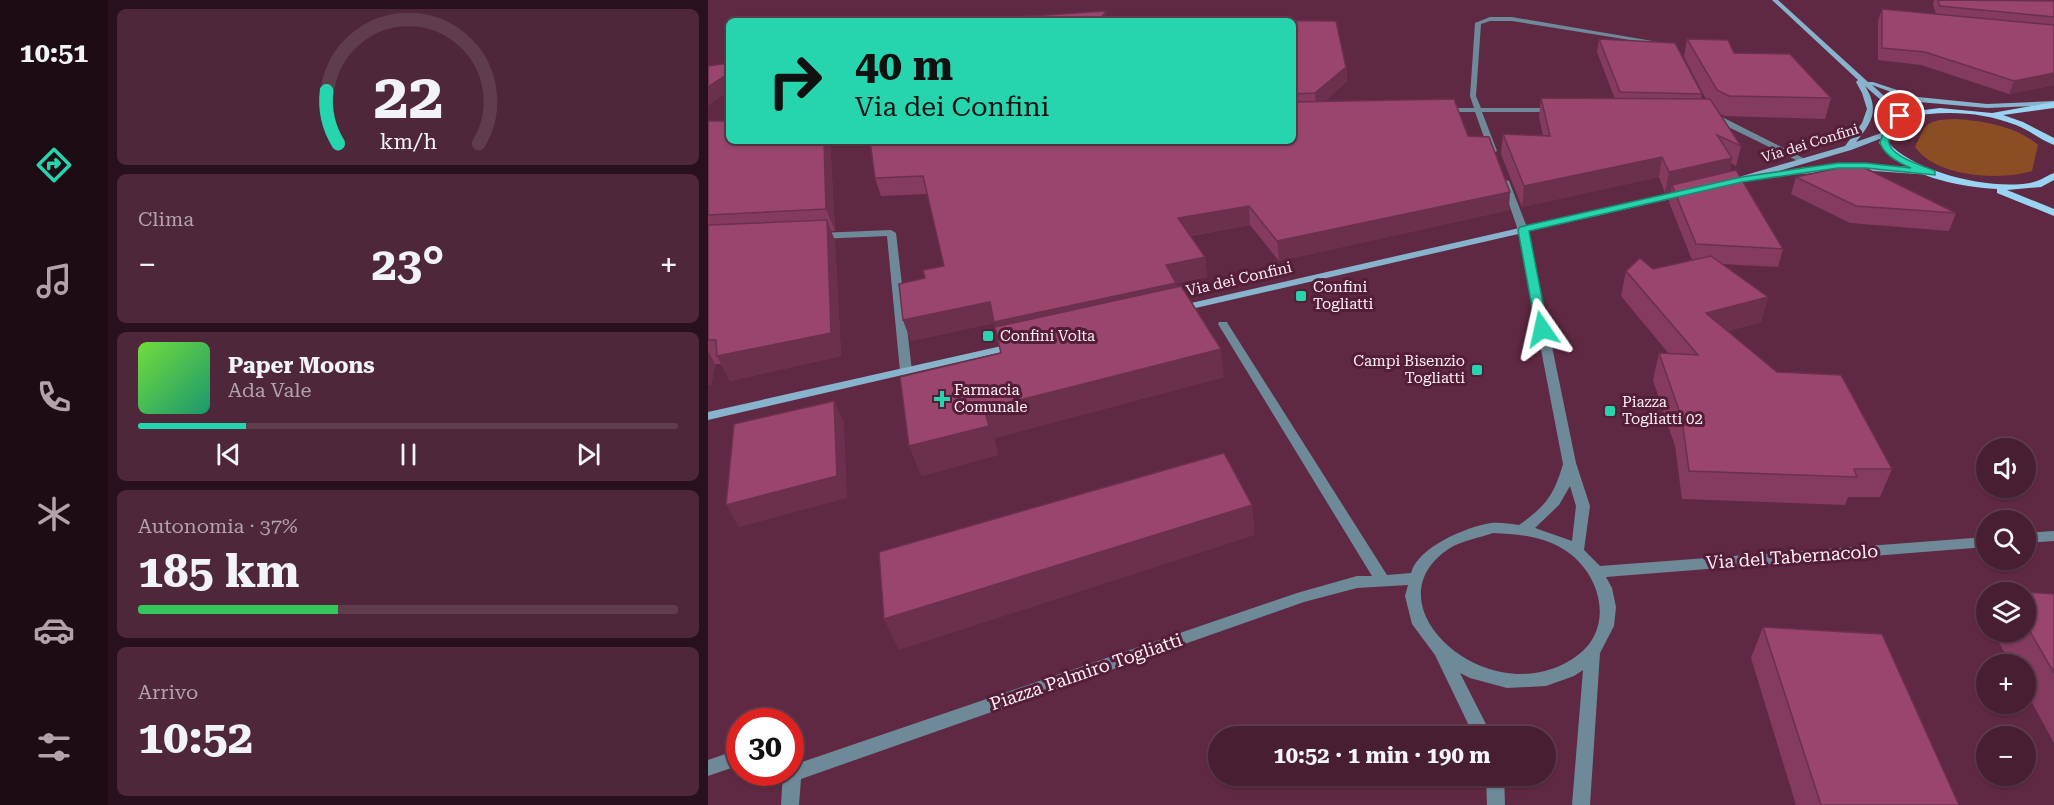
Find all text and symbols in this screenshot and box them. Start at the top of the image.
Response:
text: 10:51 [20,37,88,69]
text: 40 m [855,41,953,90]
icon: right [756,42,834,120]
text: 22 [373,60,443,133]
pin [1874,90,1925,141]
text: Via dei Confini [855,91,1049,123]
icon: arrive [1883,99,1916,132]
street label: Via dei Confini [1759,120,1861,165]
text: km/h [379,129,437,154]
icon: directions [33,144,75,186]
text: Clima [138,207,194,231]
text: 23° [372,238,444,291]
text: − [138,245,156,284]
text: + [660,245,678,284]
street label: Via dei Confini [1184,258,1294,300]
icon: music [33,260,75,302]
place label: Confini Togliatti [1313,278,1373,313]
marker: Confini Togliatti [1294,289,1308,303]
position arrow [1510,297,1574,361]
place label: Confini Volta [1000,327,1095,345]
marker: Confini Volta [981,329,995,343]
place label: Campi Bisenzio Togliatti [1353,352,1465,387]
text: Paper Moons [228,353,375,378]
marker: Campi Bisenzio Togliatti [1470,363,1484,377]
icon: phone [33,376,75,418]
text: Ada Vale [228,378,311,402]
place label: Farmacia Comunale [954,381,1028,416]
marker: Farmacia Comunale [935,392,949,406]
place label: Piazza Togliatti 02 [1622,393,1703,428]
marker: Piazza Togliatti 02 [1603,404,1617,418]
icon: previous [212,438,245,471]
icon: pause [392,438,425,471]
icon: next [572,438,605,471]
map controls [1976,438,2036,786]
button: sound [1976,438,2036,498]
icon: climate [33,493,75,535]
button: search [1976,510,2036,570]
text: Autonomia · 37% [138,514,298,538]
street label: Via del Tabernacolo [1705,540,1879,573]
text: 185 km [138,545,299,598]
button: layers [1976,582,2036,642]
icon: car [33,609,75,651]
street label: Piazza Palmiro Togliatti [987,629,1185,714]
button: + [1976,654,2036,714]
text: Arrivo [138,680,198,704]
speed limit sign: 30 [726,708,804,786]
text: 10:52 [138,711,253,764]
icon: filters [33,726,75,768]
button: − [1976,726,2036,786]
text: 10:52 · 1 min · 190 m [1273,743,1491,768]

